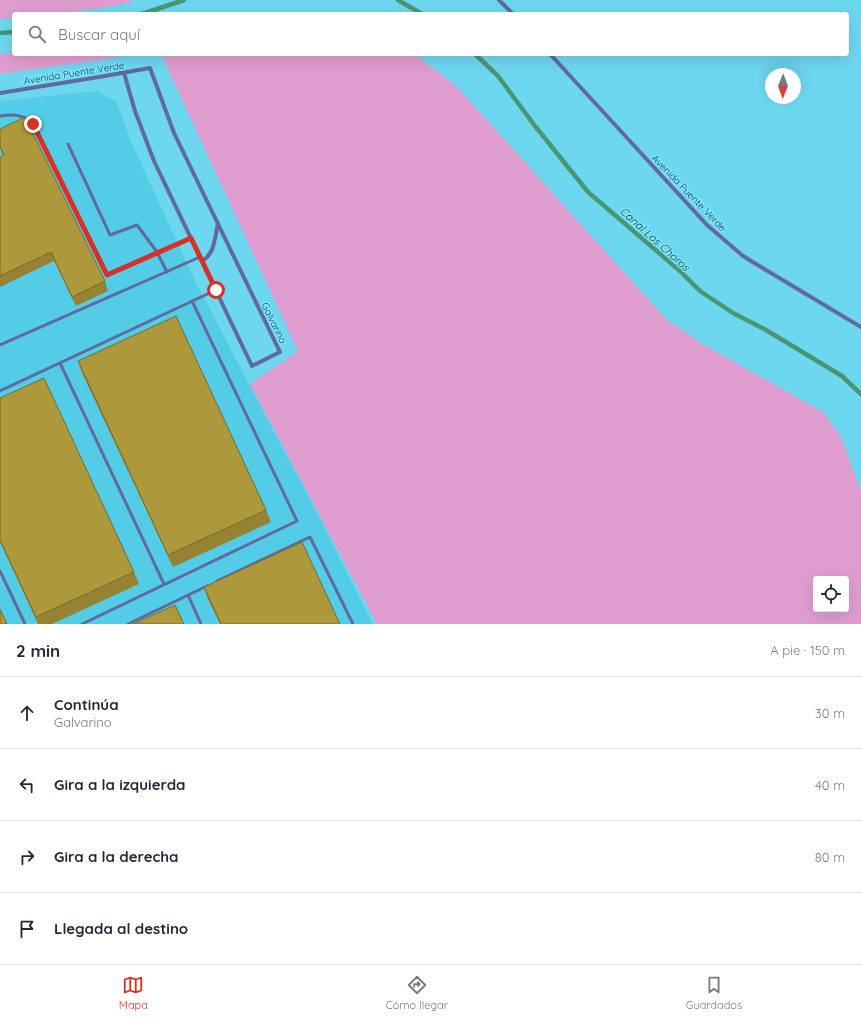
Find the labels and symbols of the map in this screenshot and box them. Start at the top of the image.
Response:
street label: Avenida Puente Verde [23,59,126,87]
north arrow [765,68,801,104]
route end [24,115,42,133]
street label: Avenida Puente Verde [649,152,729,234]
water label: Canal Los Choros [617,204,693,275]
route start [207,281,225,299]
street label: Galvarino [258,300,290,346]

